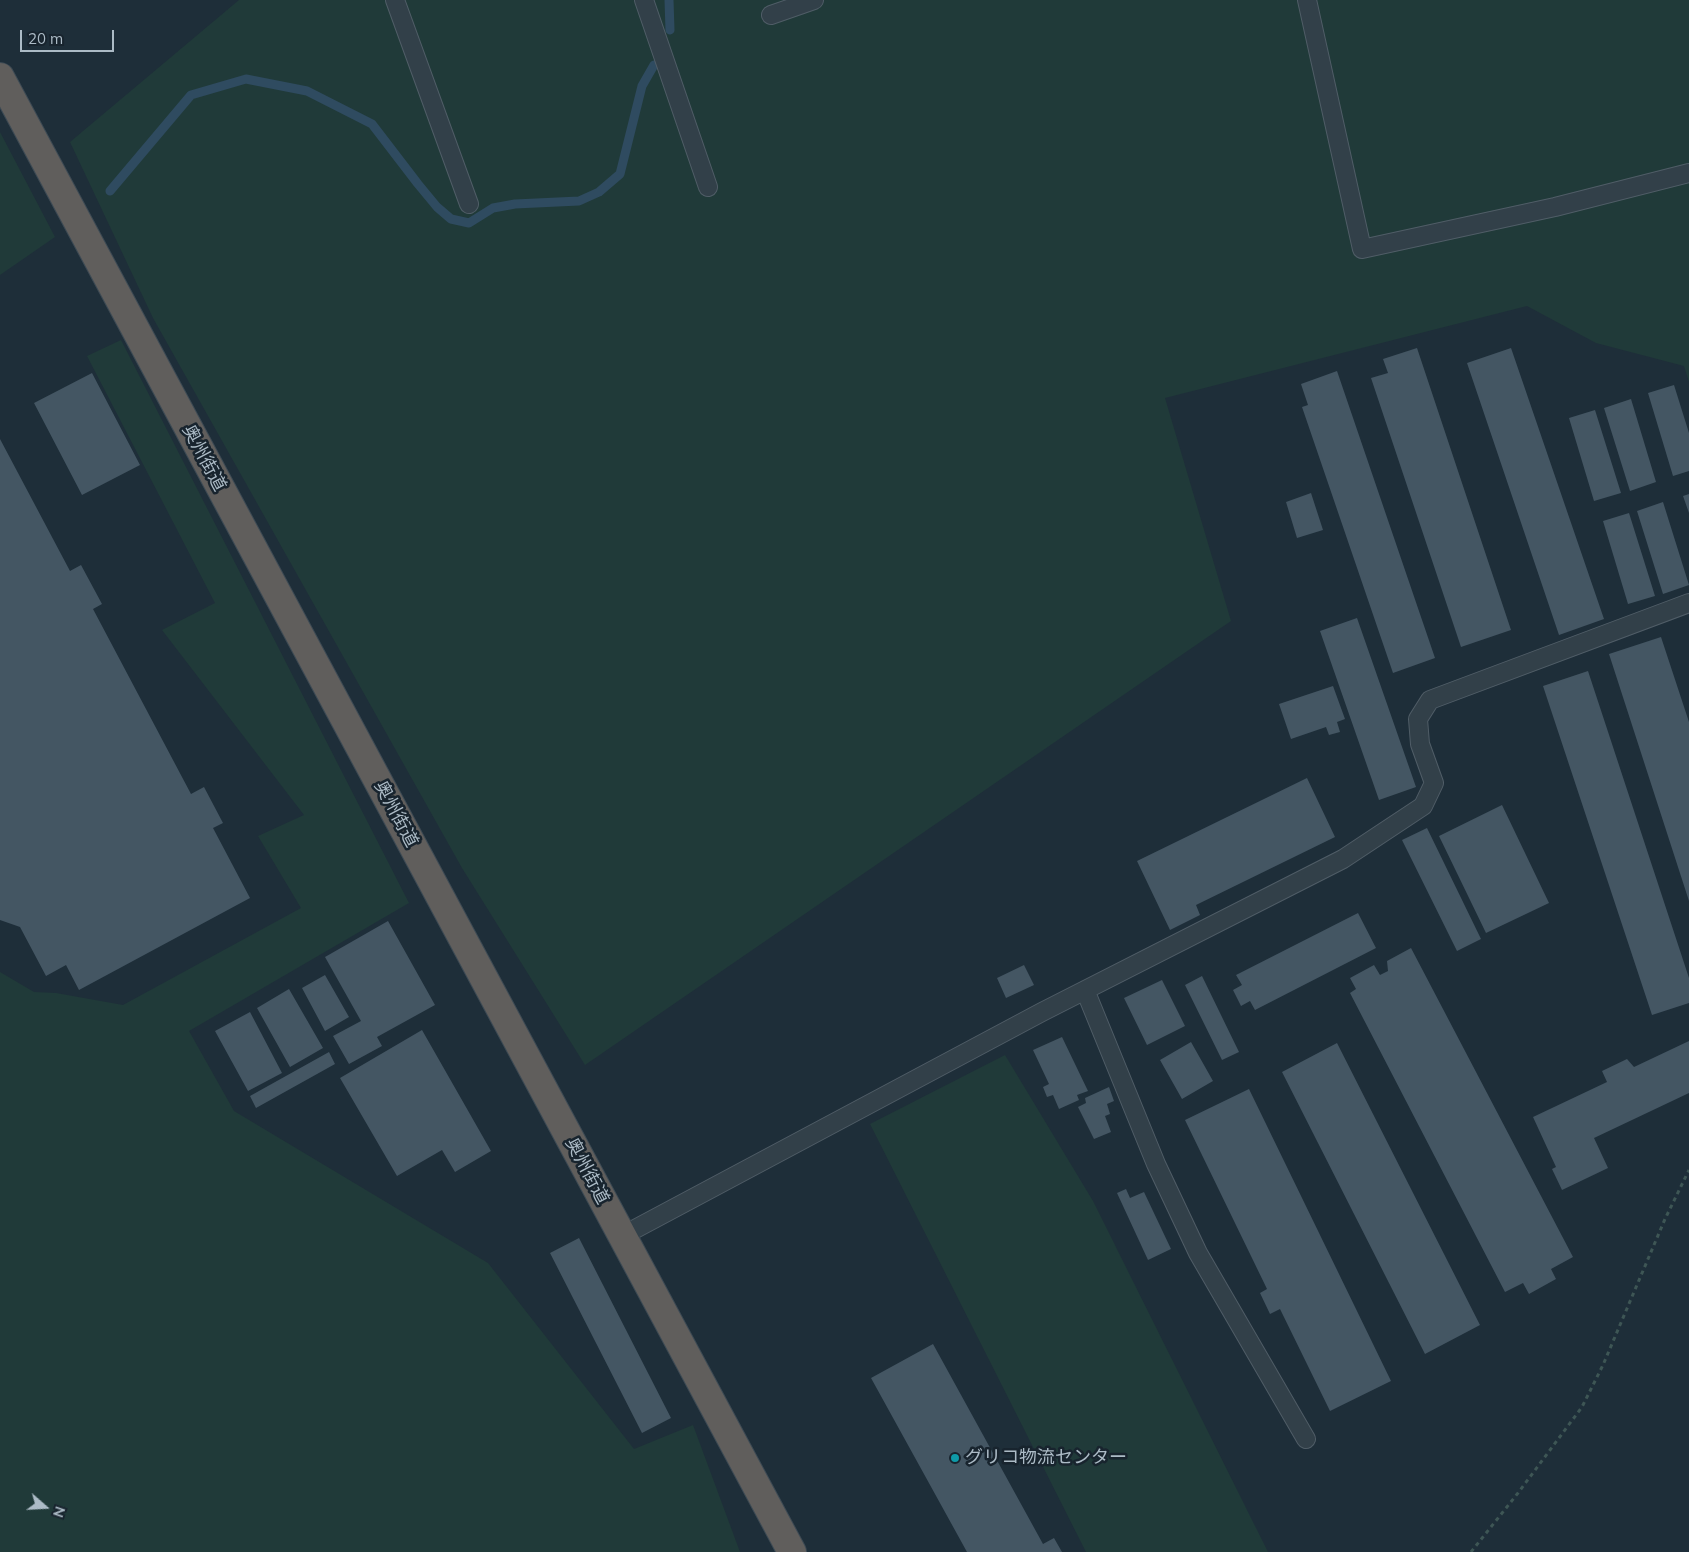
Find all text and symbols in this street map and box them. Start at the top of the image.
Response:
scale bar [22,20,116,52]
text: 20 m [28,29,63,48]
street label: 奥州街道 [178,421,230,495]
street label: 奥州街道 [370,777,422,851]
street label: 奥州街道 [561,1134,613,1208]
place label: グリコ物流センター [965,1447,1127,1469]
marker: グリコ物流センター [949,1452,961,1464]
north arrow [20,1482,70,1532]
text: N [49,1504,69,1520]

